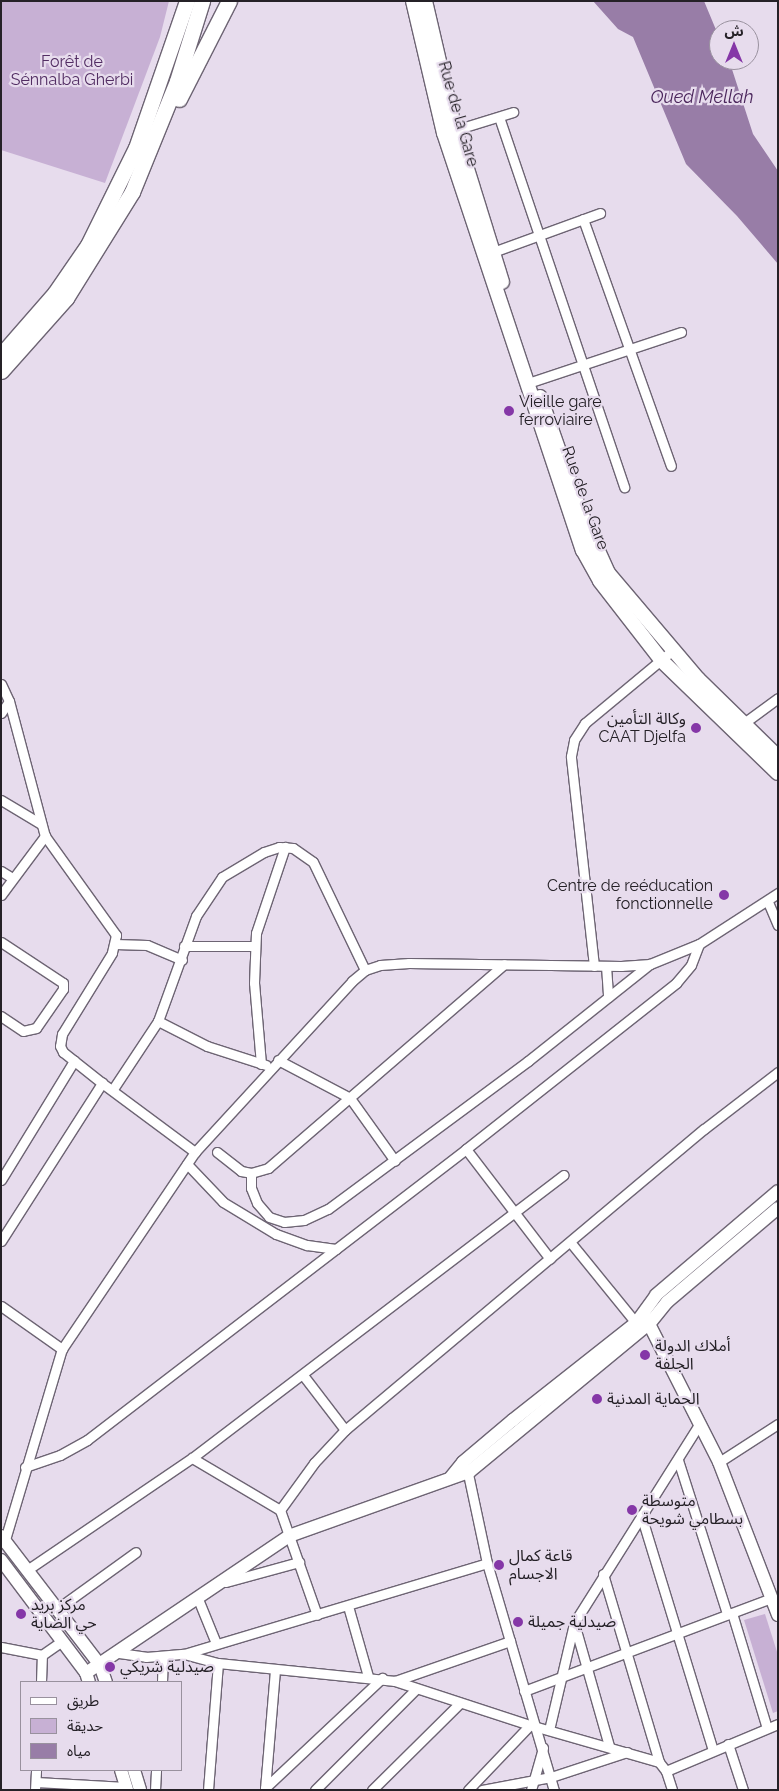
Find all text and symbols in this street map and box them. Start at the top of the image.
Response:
north arrow [709,20,759,70]
text: ش [724,23,744,39]
park label: Forêt de Sénnalba Gherbi [11,52,133,90]
street label: Rue de la Gare [434,59,482,169]
water label: Oued Mellah [650,86,754,108]
place label: Vieille gare ferroviaire [519,392,602,430]
marker: Vieille gare ferroviaire [503,405,515,417]
street label: Rue de la Gare [557,444,613,552]
place label: وكالة التأمين CAAT Djelfa [598,709,686,747]
marker: وكالة التأمين CAAT Djelfa [690,722,702,734]
place label: Centre de reéducation fonctionnelle [547,876,713,914]
marker: Centre de reéducation fonctionnelle [717,888,731,902]
place label: أملاك الدولة الجلفة [655,1336,731,1374]
marker: أملاك الدولة الجلفة [639,1349,651,1361]
place label: الحماية المدنية [607,1389,699,1409]
marker: الحماية المدنية [591,1393,603,1405]
place label: متوسطة بسطامي شويحة [642,1491,743,1529]
marker: متوسطة بسطامي شويحة [626,1504,638,1516]
place label: قاعة كمال الاجسام [509,1546,572,1584]
marker: قاعة كمال الاجسام [493,1559,505,1571]
place label: مركز بريد حي الضاية [31,1595,97,1633]
marker: مركز بريد حي الضاية [15,1608,27,1620]
place label: صيدلية جميلة [528,1612,616,1632]
marker: صيدلية جميلة [512,1616,524,1628]
place label: صيدلية شريكي [120,1657,214,1677]
marker: صيدلية شريكي [104,1661,116,1673]
legend [20,1681,182,1771]
text: طريق [67,1692,99,1710]
text: حديقة [67,1717,103,1735]
text: مياه [67,1742,91,1760]

